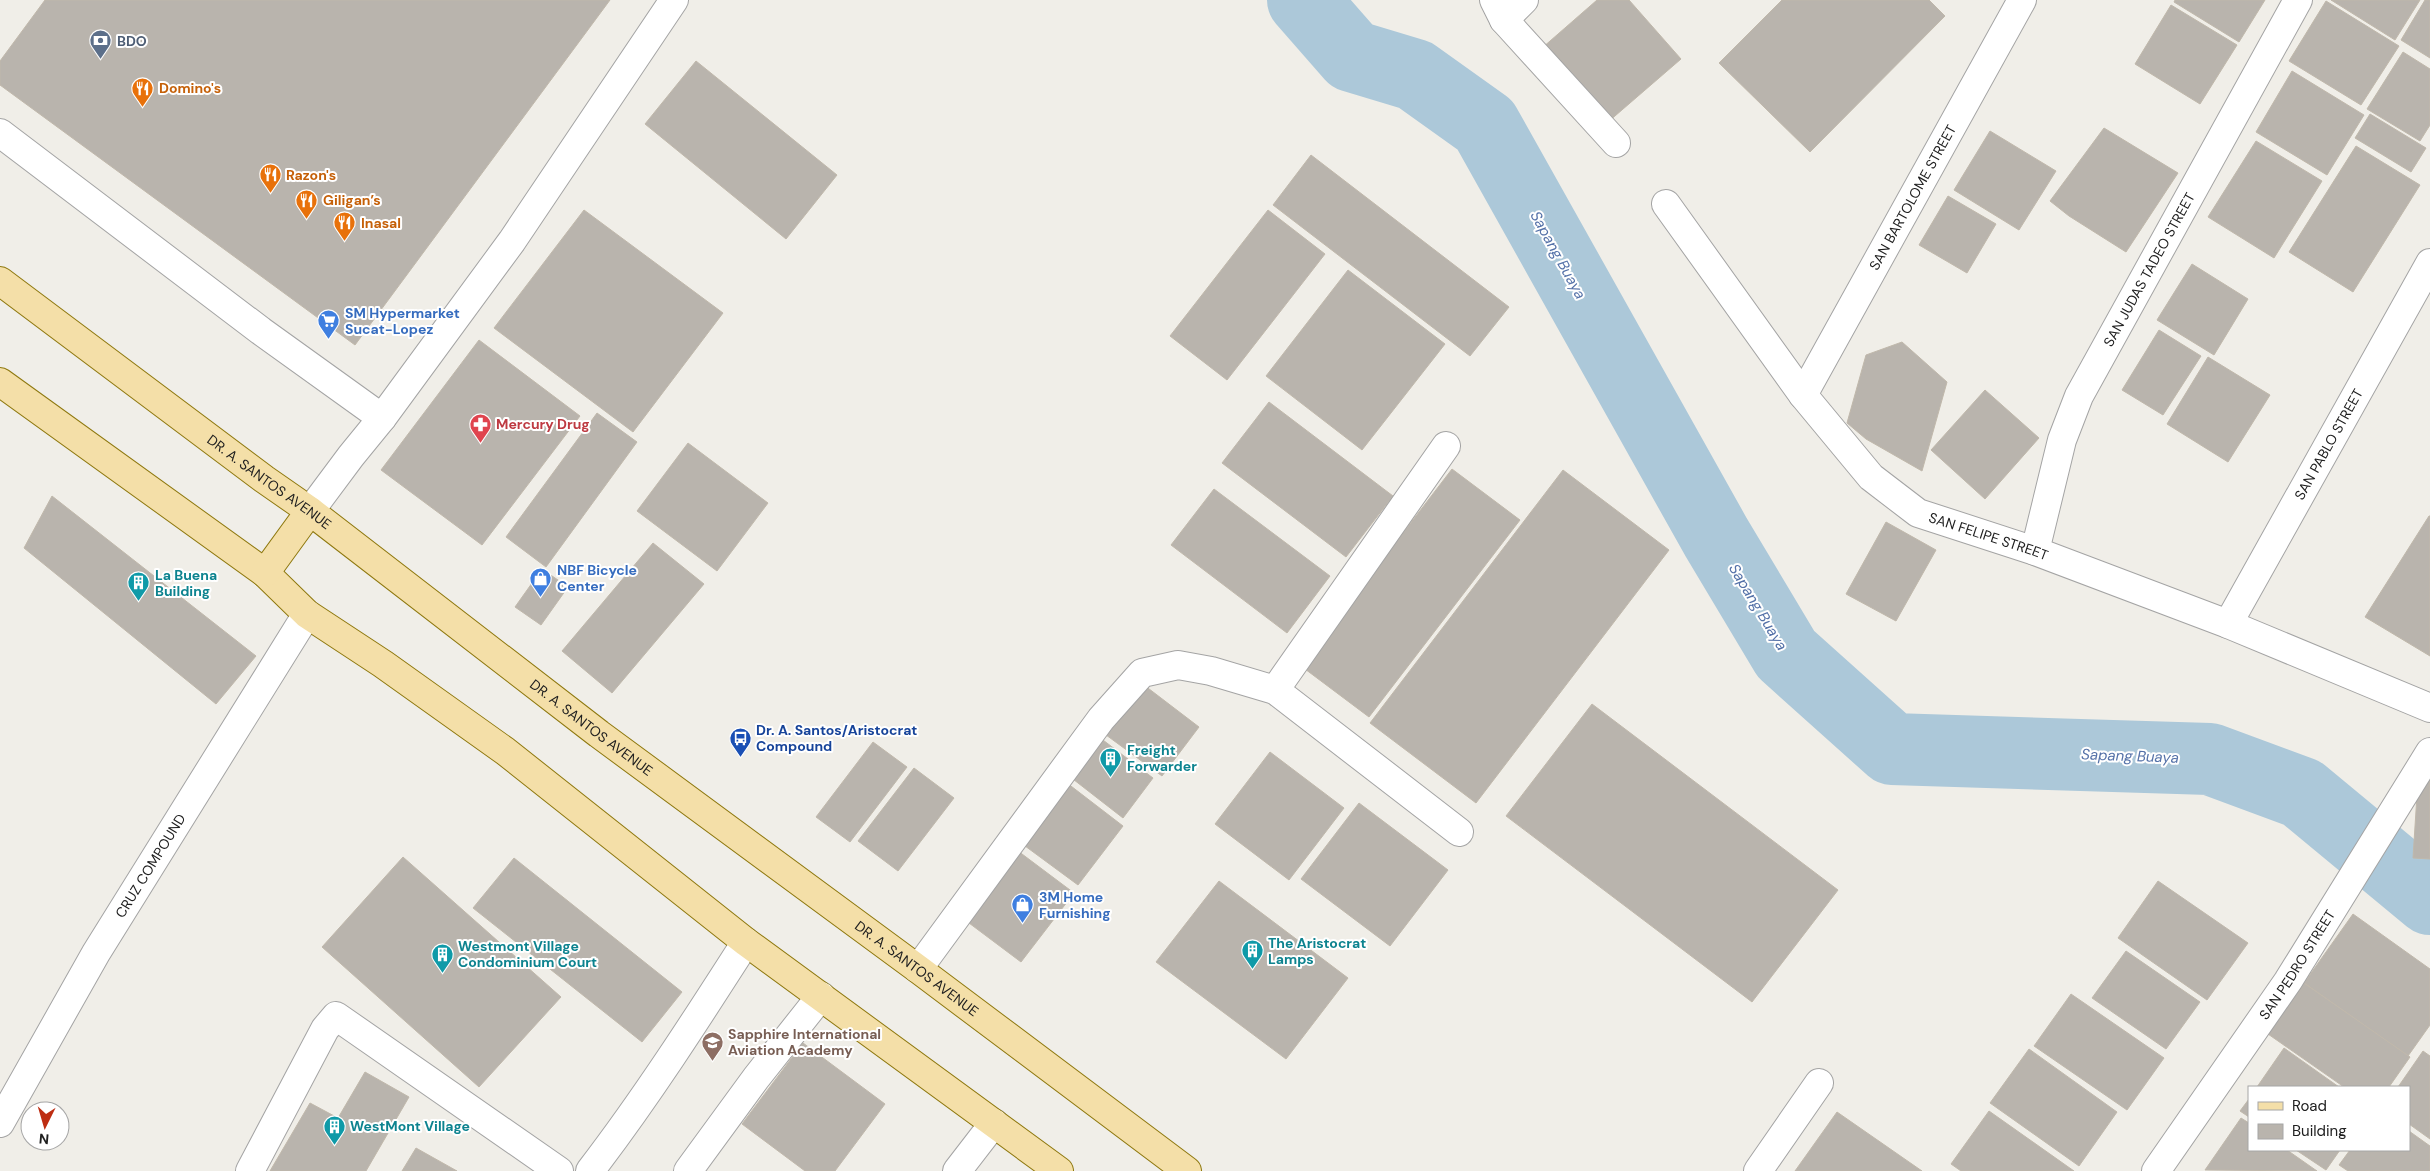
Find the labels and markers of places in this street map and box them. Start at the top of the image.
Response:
bank icon: BDO [89,29,113,60]
place label: BDO [117,32,147,50]
restaurant icon: Domino's [131,76,155,107]
place label: Domino's [159,79,221,97]
restaurant icon: Razon's [258,163,282,194]
place label: Razon's [286,166,336,184]
restaurant icon: Giligan’s [295,188,319,219]
place label: Giligan’s [323,191,381,209]
restaurant icon: Inasal [333,211,357,242]
place label: Inasal [361,214,401,232]
place label: SM Hypermarket Sucat-Lopez [345,304,460,338]
supermarket icon: SM Hypermarket Sucat-Lopez [317,309,341,340]
pharmacy icon: Mercury Drug [468,412,492,443]
place label: Mercury Drug [496,415,590,433]
place label: NBF Bicycle Center [557,561,637,595]
place label: La Buena Building [155,566,217,600]
shop icon: NBF Bicycle Center [529,566,553,597]
building icon: La Buena Building [127,571,151,602]
place label: Dr. A. Santos/Aristocrat Compound [756,721,917,755]
bus stop icon: Dr. A. Santos/Aristocrat Compound [728,726,752,757]
place label: Freight Forwarder [1127,741,1197,775]
building icon: Freight Forwarder [1099,746,1123,777]
place label: 3M Home Furnishing [1039,888,1111,922]
shop icon: 3M Home Furnishing [1011,893,1035,924]
place label: The Aristocrat Lamps [1268,934,1366,968]
place label: Westmont Village Condominium Court [458,937,597,971]
building icon: The Aristocrat Lamps [1240,939,1264,970]
building icon: Westmont Village Condominium Court [430,942,454,973]
place label: Sapphire International Aviation Academy [728,1025,881,1059]
school or university icon: Sapphire International Aviation Academy [700,1030,724,1061]
building icon: WestMont Village [322,1114,346,1145]
place label: WestMont Village [350,1117,470,1135]

